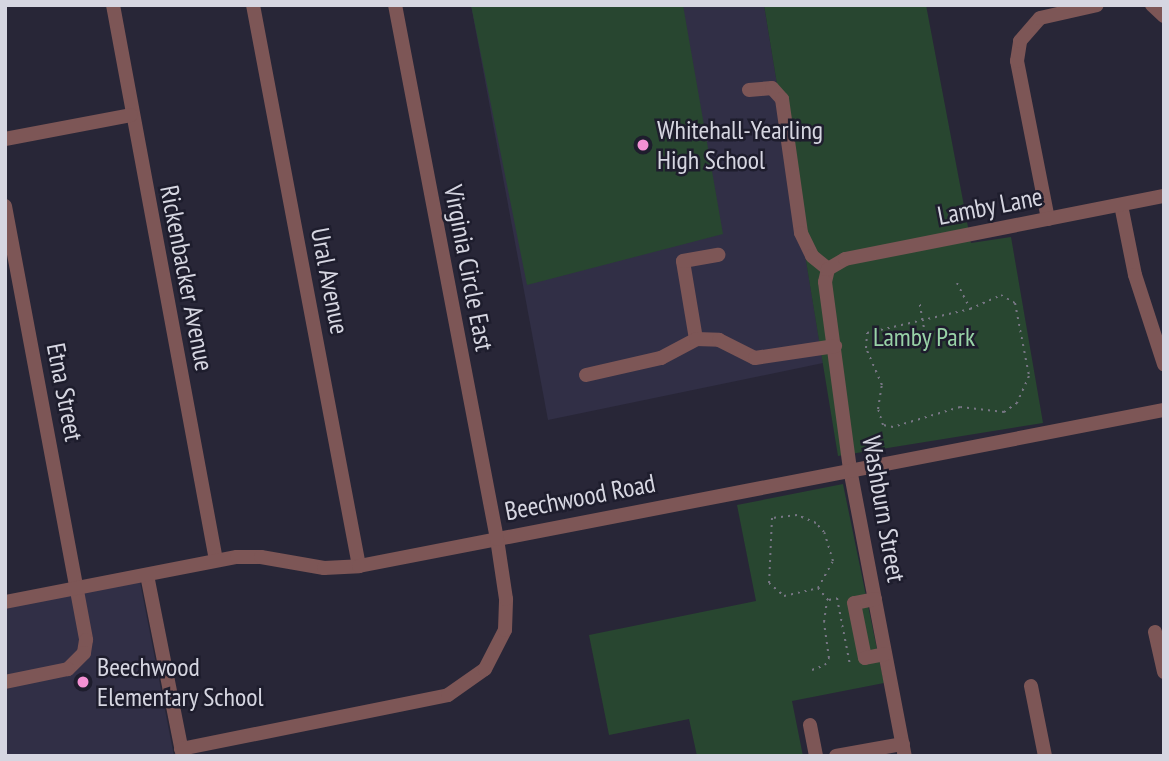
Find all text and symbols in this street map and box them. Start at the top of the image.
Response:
place label: Whitehall-Yearling High School [657,114,823,176]
marker: Whitehall-Yearling High School [635,137,651,153]
street label: Lamby Lane [934,180,1046,232]
street label: Rickenbacker Avenue [154,182,220,374]
street label: Virginia Circle East [438,182,500,354]
street label: Ural Avenue [304,225,356,337]
park label: Lamby Park [873,321,975,353]
street label: Etna Street [40,340,90,444]
street label: Washburn Street [856,434,912,584]
street label: Beechwood Road [502,467,658,527]
place label: Beechwood Elementary School [97,651,264,712]
marker: Beechwood Elementary School [75,674,91,690]

